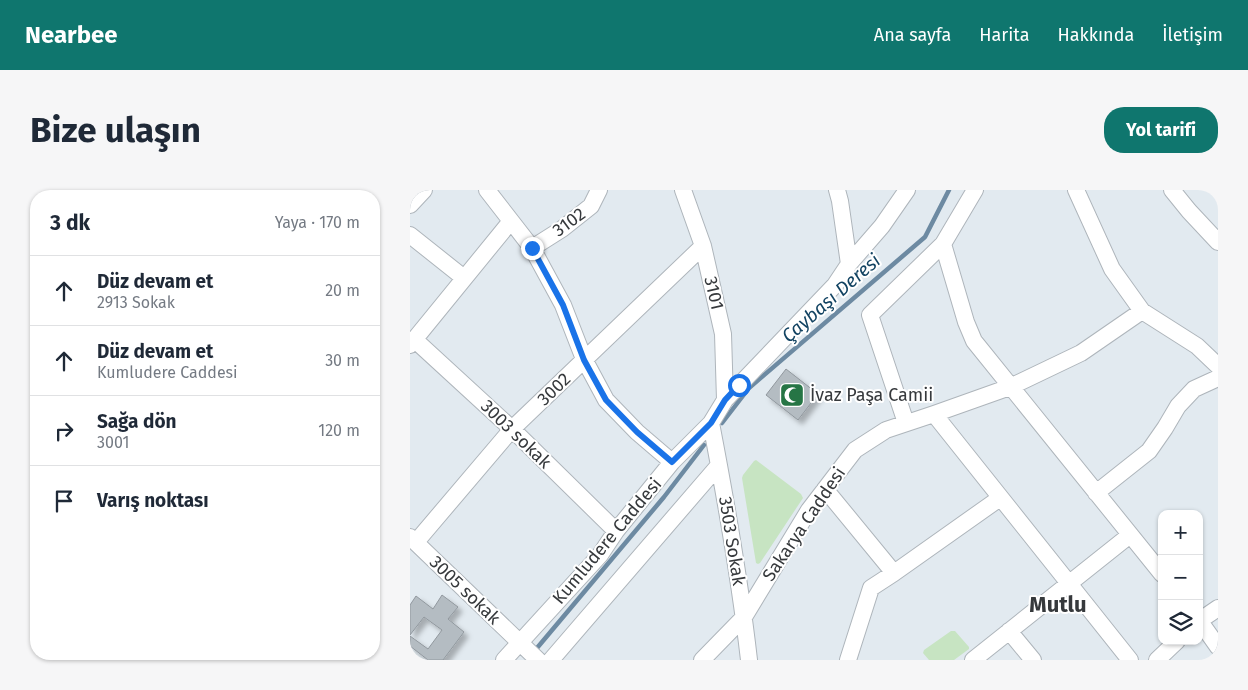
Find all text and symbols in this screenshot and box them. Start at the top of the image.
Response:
text: Nearbee [25,21,118,49]
text: Ana sayfa [874,24,951,46]
text: Harita [979,24,1030,46]
text: Hakkında [1058,24,1134,46]
text: İletişim [1162,24,1223,46]
button: Yol tarifi [1104,107,1218,153]
text: Bize ulaşın [30,109,201,151]
street label: 3102 [548,203,590,241]
text: 3 dk [50,210,90,236]
text: Yaya · 170 m [275,213,360,232]
route end [521,237,544,260]
water label: Çaybaşı Deresi [777,248,886,347]
text: Düz devam et [97,270,213,293]
street label: 3101 [699,274,729,312]
icon: ahead [50,277,78,305]
text: 20 m [325,281,360,300]
text: 2913 Sokak [97,293,175,312]
text: Düz devam et [97,340,213,363]
icon: ahead [50,347,78,375]
text: 30 m [325,351,360,370]
text: Kumludere Caddesi [97,363,238,382]
street label: 3002 [533,368,575,410]
route start [728,374,751,397]
mosque icon: İvaz Paşa Camii [779,382,805,408]
place label: İvaz Paşa Camii [810,384,933,406]
street label: 3003 sokak [476,395,556,474]
text: Sağa dön [97,410,177,433]
icon: right [50,417,78,445]
text: 120 m [318,421,360,440]
text: 3001 [97,433,129,452]
street label: Sakarya Caddesi [758,463,850,585]
street label: Kumludere Caddesi [548,473,666,609]
icon: arrive [50,487,78,515]
text: Varış noktası [97,489,209,512]
street label: 3503 Sokak [714,495,750,588]
map controls [1158,510,1203,645]
button: + [1158,510,1203,555]
street label: 3005 sokak [425,551,505,630]
button: − [1158,555,1203,600]
district label: Mutlu [1029,591,1087,618]
button: layers [1158,600,1203,645]

